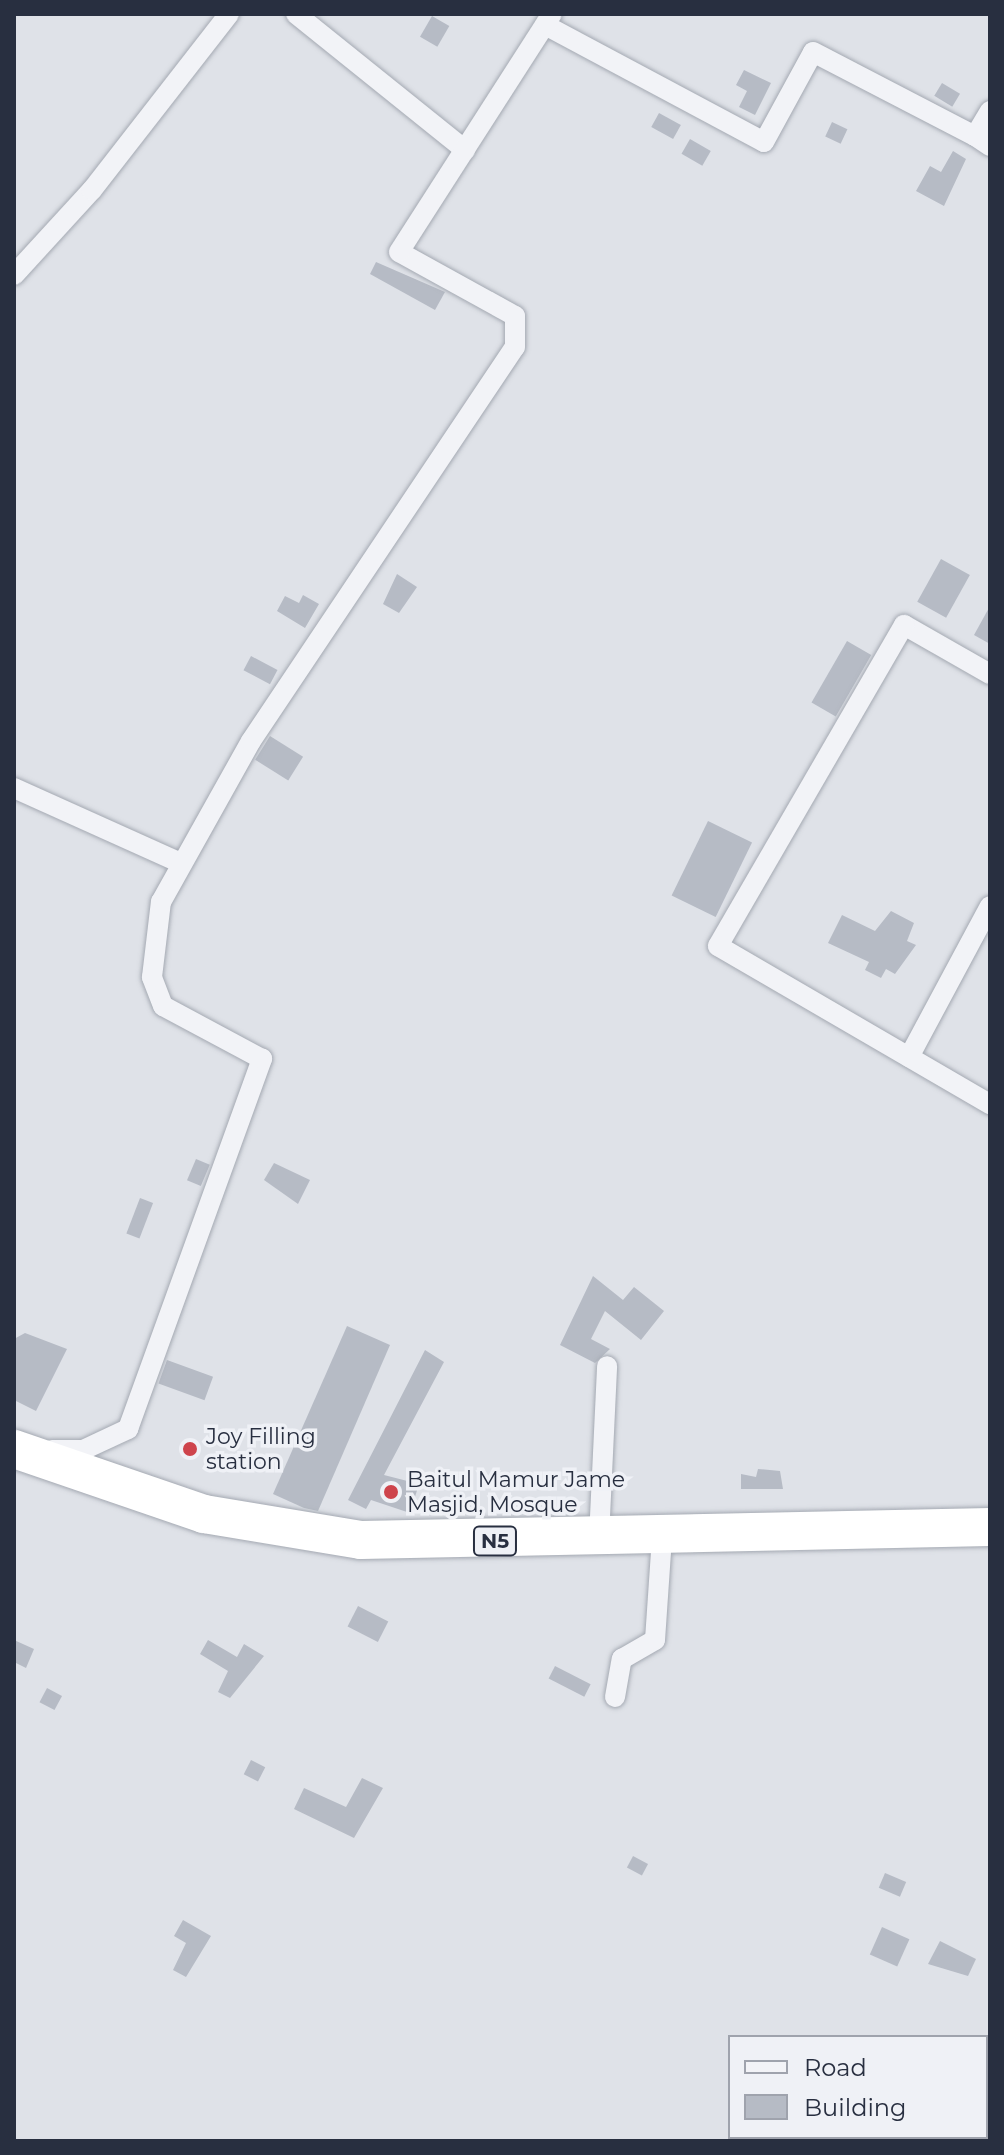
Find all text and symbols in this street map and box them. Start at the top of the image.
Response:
place label: Joy Filling station [206,1423,316,1474]
marker: Joy Filling station [181,1440,199,1458]
place label: Baitul Mamur Jame Masjid, Mosque [407,1466,625,1518]
marker: Baitul Mamur Jame Masjid, Mosque [382,1483,400,1501]
road number: N5 [471,1525,519,1557]
legend [728,2035,988,2139]
text: Road [804,2053,867,2082]
text: Building [804,2093,907,2122]

